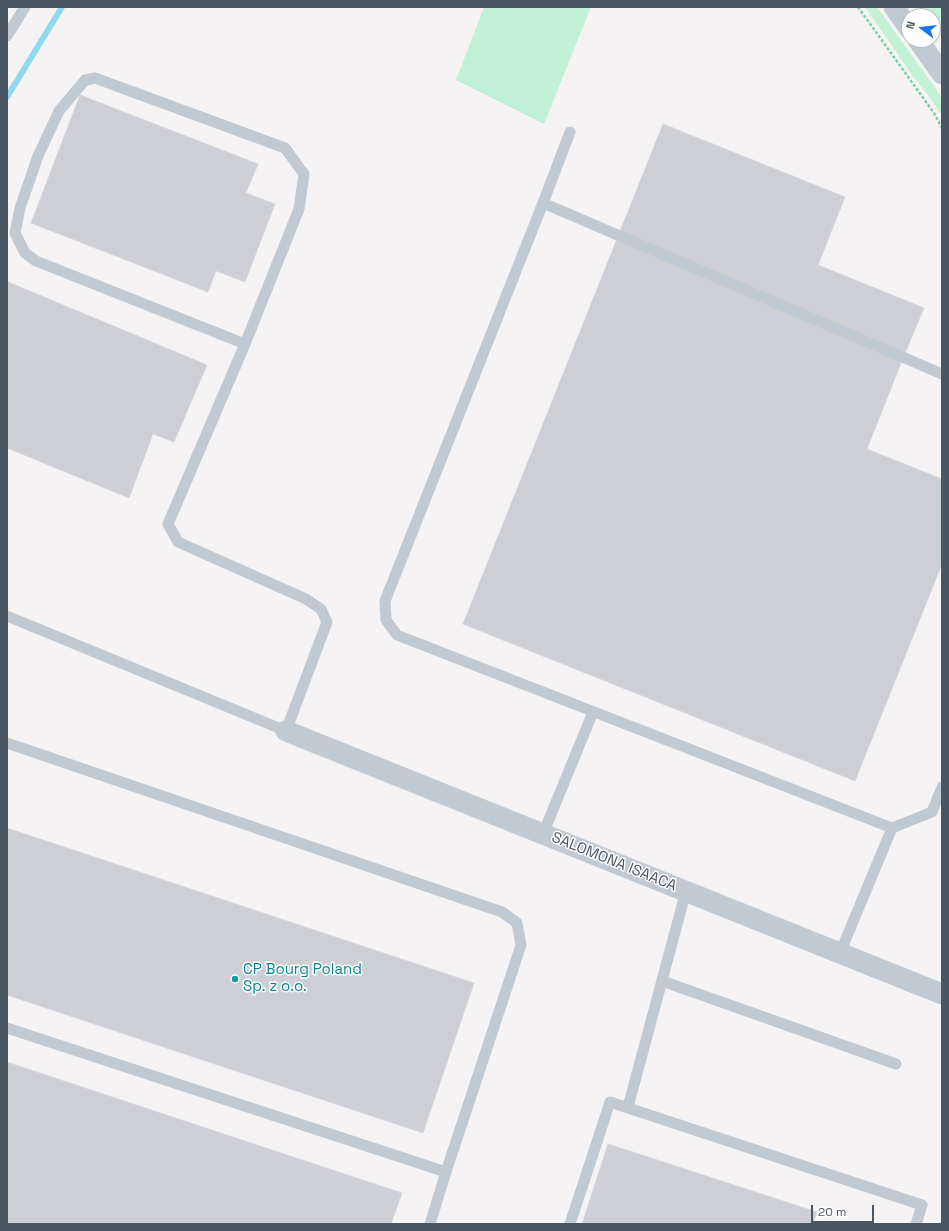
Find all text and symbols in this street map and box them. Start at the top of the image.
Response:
north arrow [901,8,941,48]
text: N [903,20,918,31]
street label: SALOMONA ISAACA [549,829,679,895]
place label: CP Bourg Poland Sp. z o.o. [243,961,362,996]
marker: CP Bourg Poland Sp. z o.o. [230,974,240,984]
scale bar [813,1197,876,1223]
text: 20 m [818,1204,846,1220]

